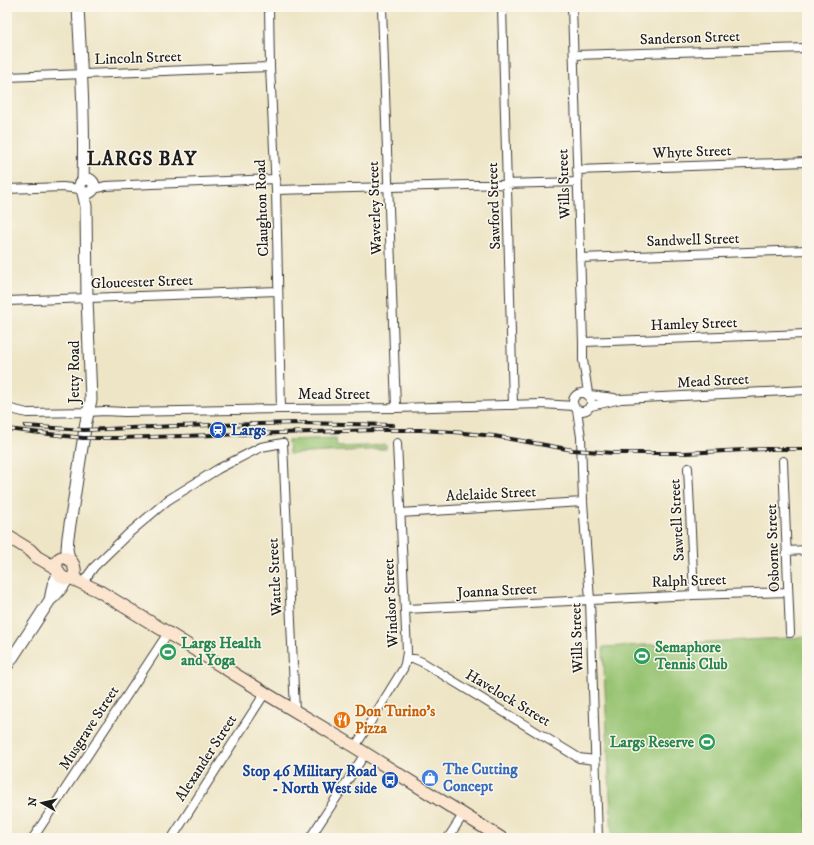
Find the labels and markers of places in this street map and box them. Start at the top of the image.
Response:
station icon: Largs [208,420,228,440]
place label: Largs [231,421,266,440]
place label: Largs Health and Yoga [181,634,261,670]
place label: Semaphore Tennis Club [654,638,728,674]
sports icon: Largs Health and Yoga [158,642,178,662]
sports icon: Semaphore Tennis Club [632,646,652,666]
place label: Don Turino's Pizza [355,702,435,738]
restaurant icon: Don Turino's Pizza [332,710,352,730]
sports icon: Largs Reserve [697,732,717,752]
place label: Largs Reserve [610,733,695,752]
place label: The Cutting Concept [442,760,518,796]
place label: Stop 46 Military Road - North West side [243,762,378,798]
shop icon: The Cutting Concept [420,768,440,788]
bus stop icon: Stop 46 Military Road - North West side [380,770,400,790]

